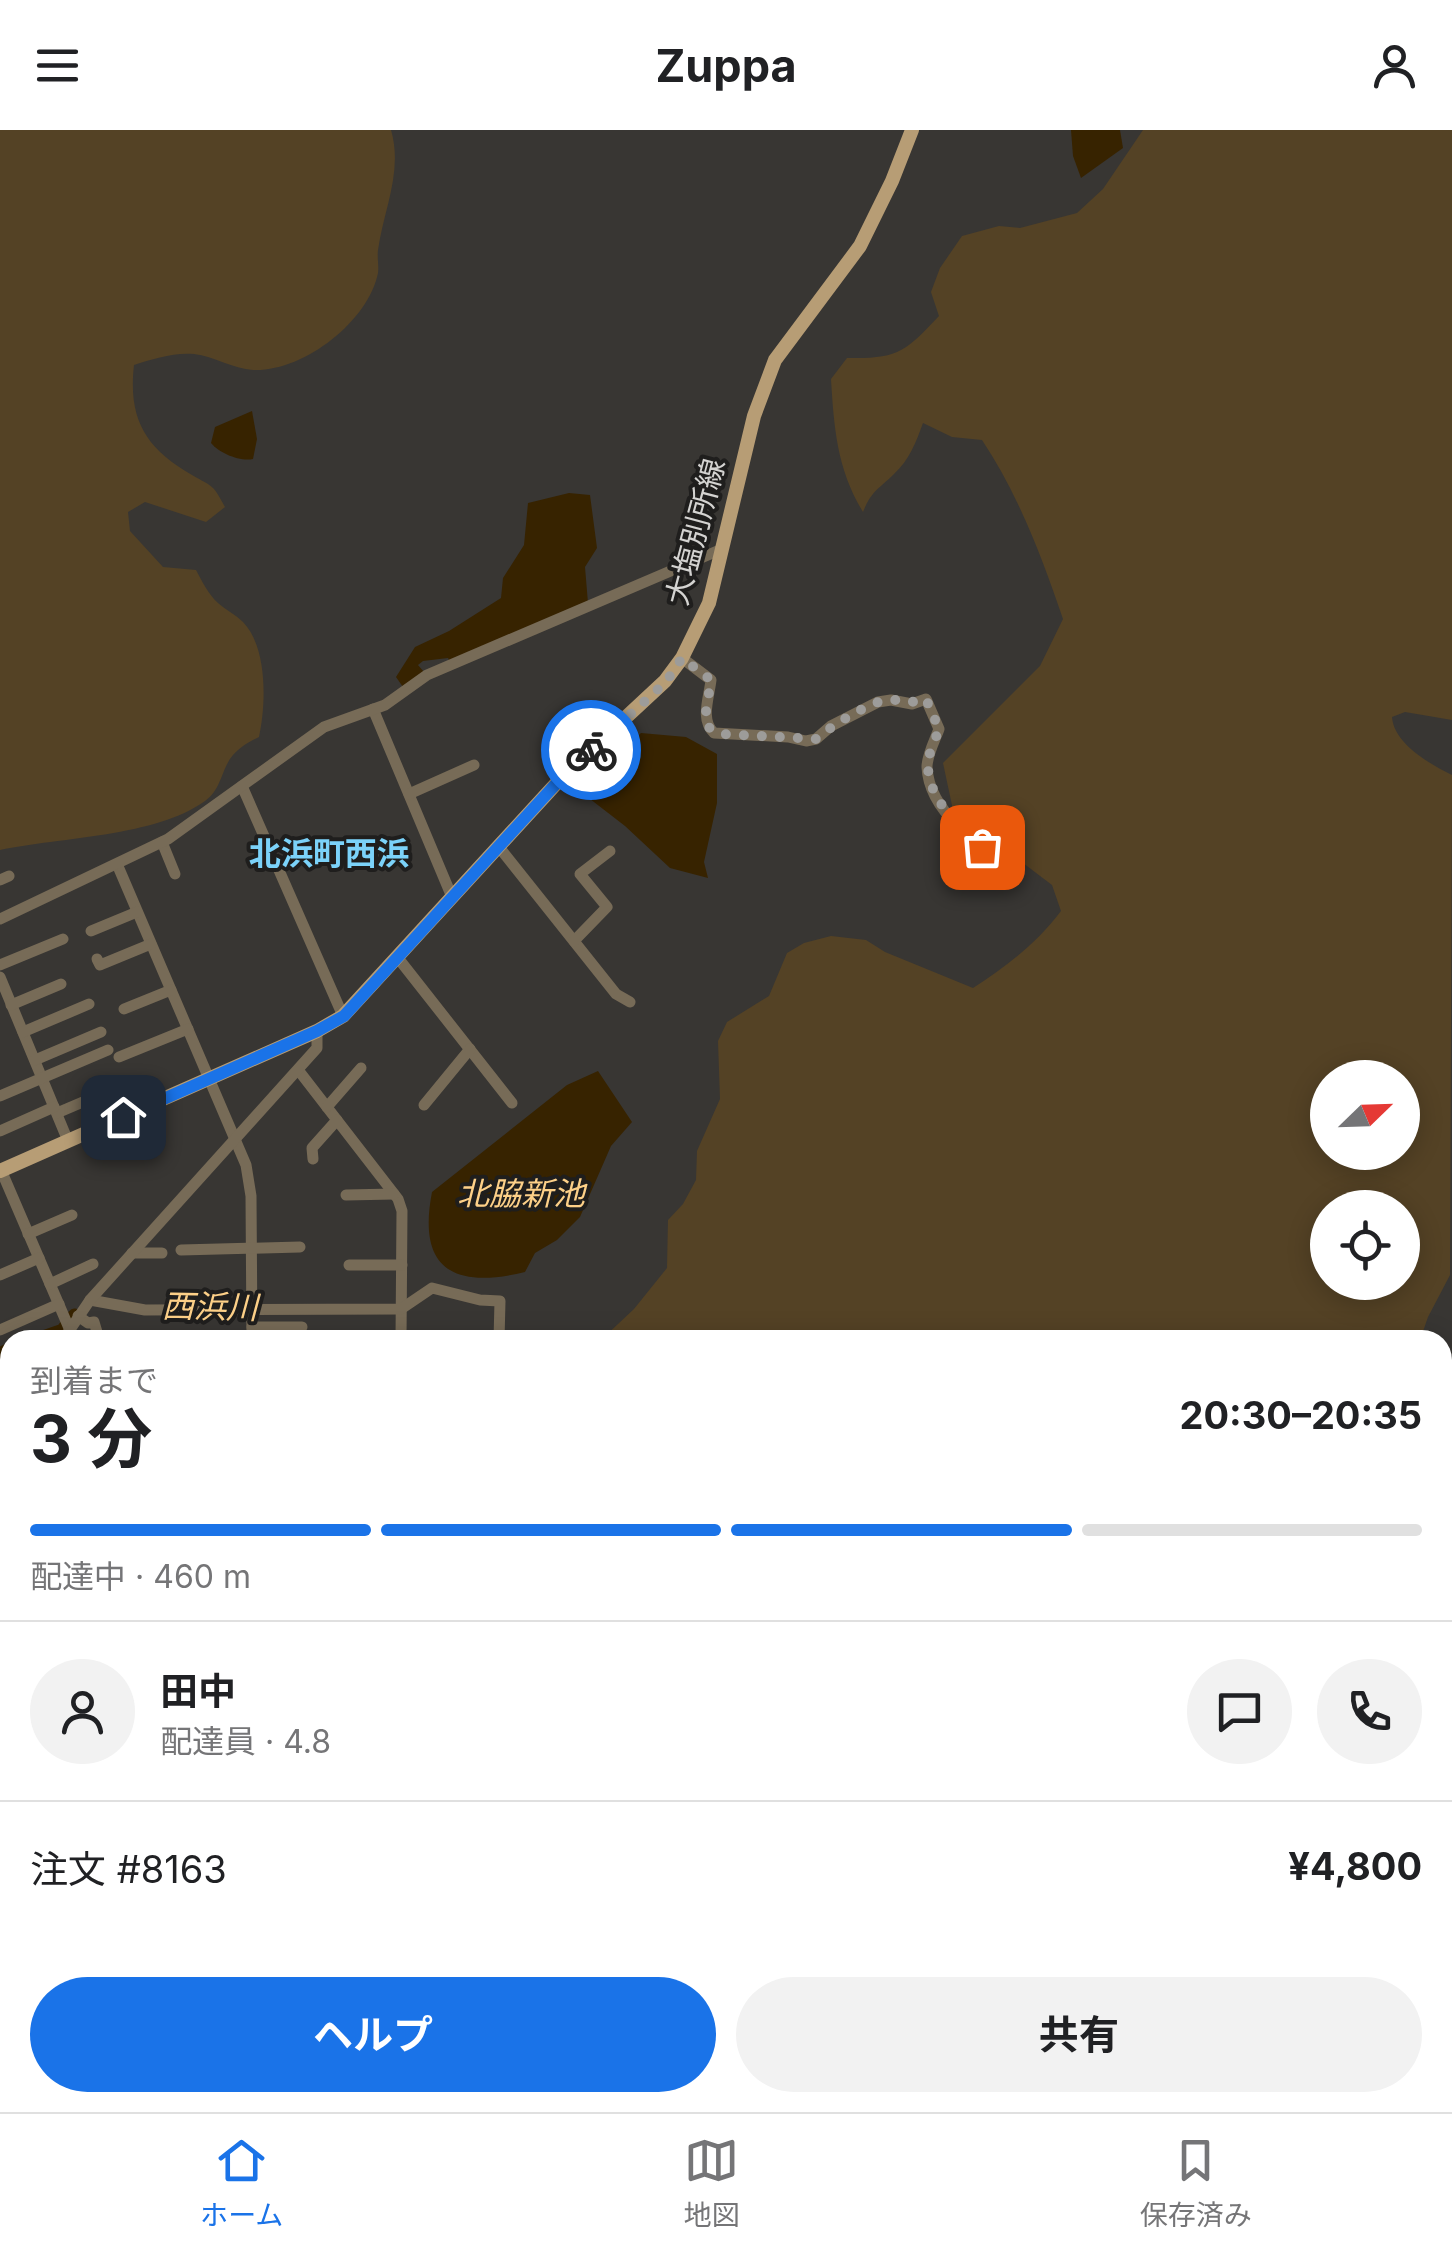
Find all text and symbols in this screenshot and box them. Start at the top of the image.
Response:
icon: menu [30,38,85,93]
text: Zuppa [655,38,797,93]
icon: person [1367,38,1422,93]
street label: 大塩別所線 [658,455,732,609]
courier [541,700,641,800]
icon: bike [564,723,619,778]
pin [940,805,1025,890]
icon: bag [955,820,1010,875]
district label: 北浜町西浜 [249,834,409,873]
north arrow [1310,1060,1420,1170]
map controls [1310,1060,1420,1300]
pin [81,1075,166,1160]
icon: home [96,1090,151,1145]
water label: 北脇新池 [457,1174,588,1213]
button: locate [1310,1190,1420,1300]
water label: 西浜川 [162,1286,261,1327]
text: 到着まで [30,1361,158,1400]
text: 20:30–20:35 [1180,1392,1422,1438]
text: 3 分 [30,1399,152,1478]
text: 配達中 · 460 m [30,1557,251,1596]
button: person [30,1659,135,1764]
button: chat [1187,1659,1292,1764]
button: phone [1317,1659,1422,1764]
text: 田中 [160,1668,236,1714]
text: 配達員 · 4.8 [160,1722,331,1761]
text: ¥4,800 [1288,1843,1422,1889]
text: 注文 #8163 [30,1846,227,1892]
button: ヘルプ [30,1977,716,2092]
button: 共有 [736,1977,1422,2092]
tab: ホーム [200,2133,283,2233]
tab: 地図 [684,2133,740,2233]
tab: 保存済み [1140,2133,1252,2233]

